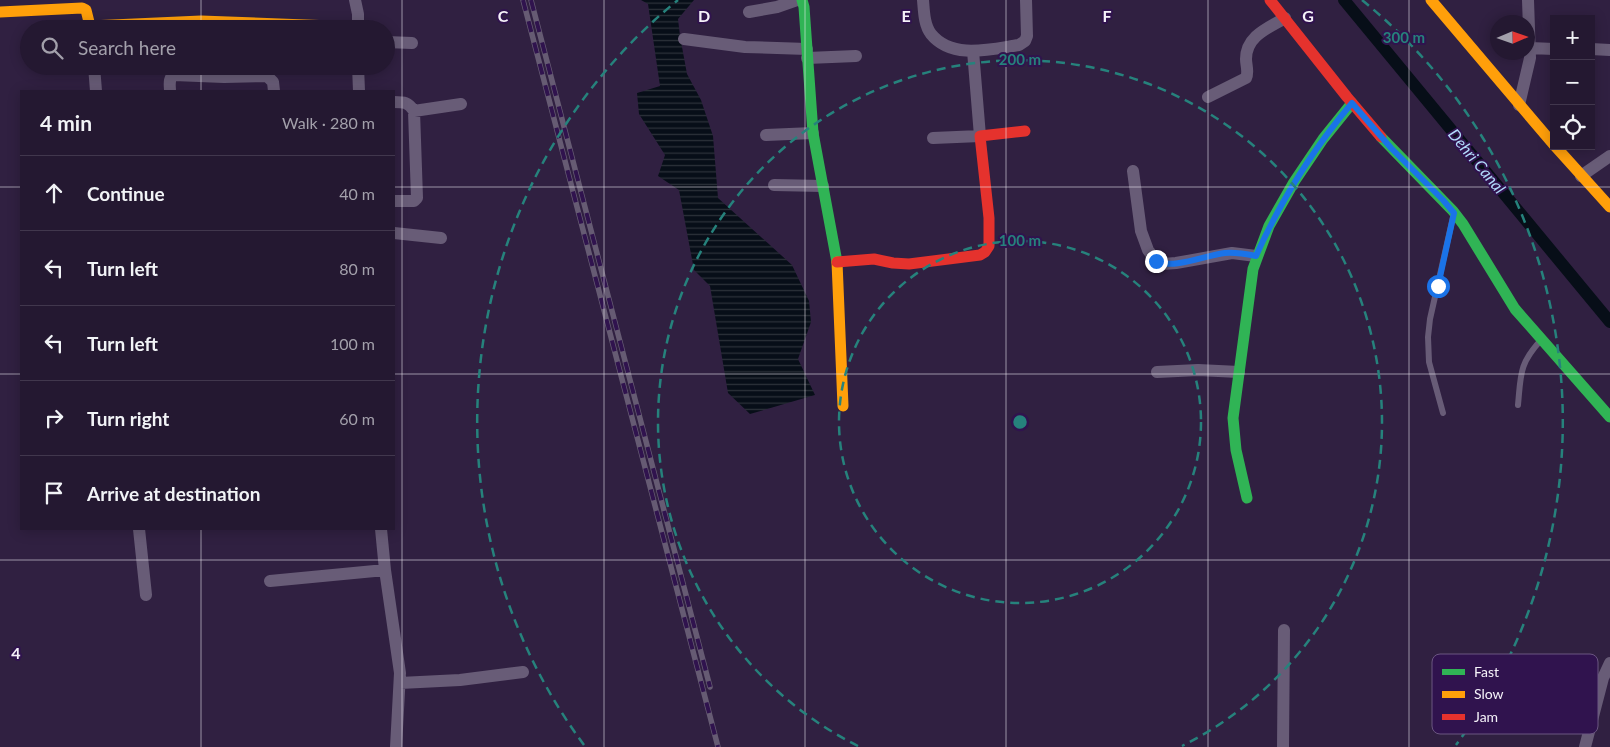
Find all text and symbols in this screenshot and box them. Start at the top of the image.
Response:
text: C [498,6,509,25]
text: D [698,6,710,25]
text: E [901,6,911,25]
text: F [1102,6,1112,25]
text: G [1302,6,1314,25]
north arrow [1490,15,1535,60]
map controls [1550,15,1595,150]
button: + [1550,15,1595,60]
search box [20,20,395,75]
text: 300 m [1383,28,1425,46]
icon: search [38,34,66,62]
text: Search here [78,36,176,59]
text: 200 m [999,50,1041,68]
button: − [1550,60,1595,105]
button: locate [1550,105,1595,150]
text: 4 min [40,110,92,135]
text: Walk · 280 m [282,113,375,132]
water label: Dehri Canal [1445,124,1510,197]
icon: ahead [40,179,68,207]
text: Continue [87,182,165,205]
text: 40 m [339,184,375,203]
text: 100 m [999,231,1041,249]
route end [1145,250,1168,273]
icon: left [40,254,68,282]
text: Turn left [87,257,158,280]
text: 80 m [339,259,375,278]
route start [1427,275,1450,298]
icon: left [40,329,68,357]
text: Turn left [87,332,158,355]
text: 100 m [330,334,375,353]
icon: right [40,404,68,432]
text: Turn right [87,407,169,430]
text: 60 m [339,409,375,428]
centre of rings [1011,413,1029,431]
icon: arrive [40,479,68,507]
text: Arrive at destination [87,482,260,505]
text: 4 [11,643,21,662]
legend [1432,654,1598,734]
text: Fast [1474,663,1499,680]
text: Slow [1474,685,1504,702]
text: Jam [1474,708,1498,725]

